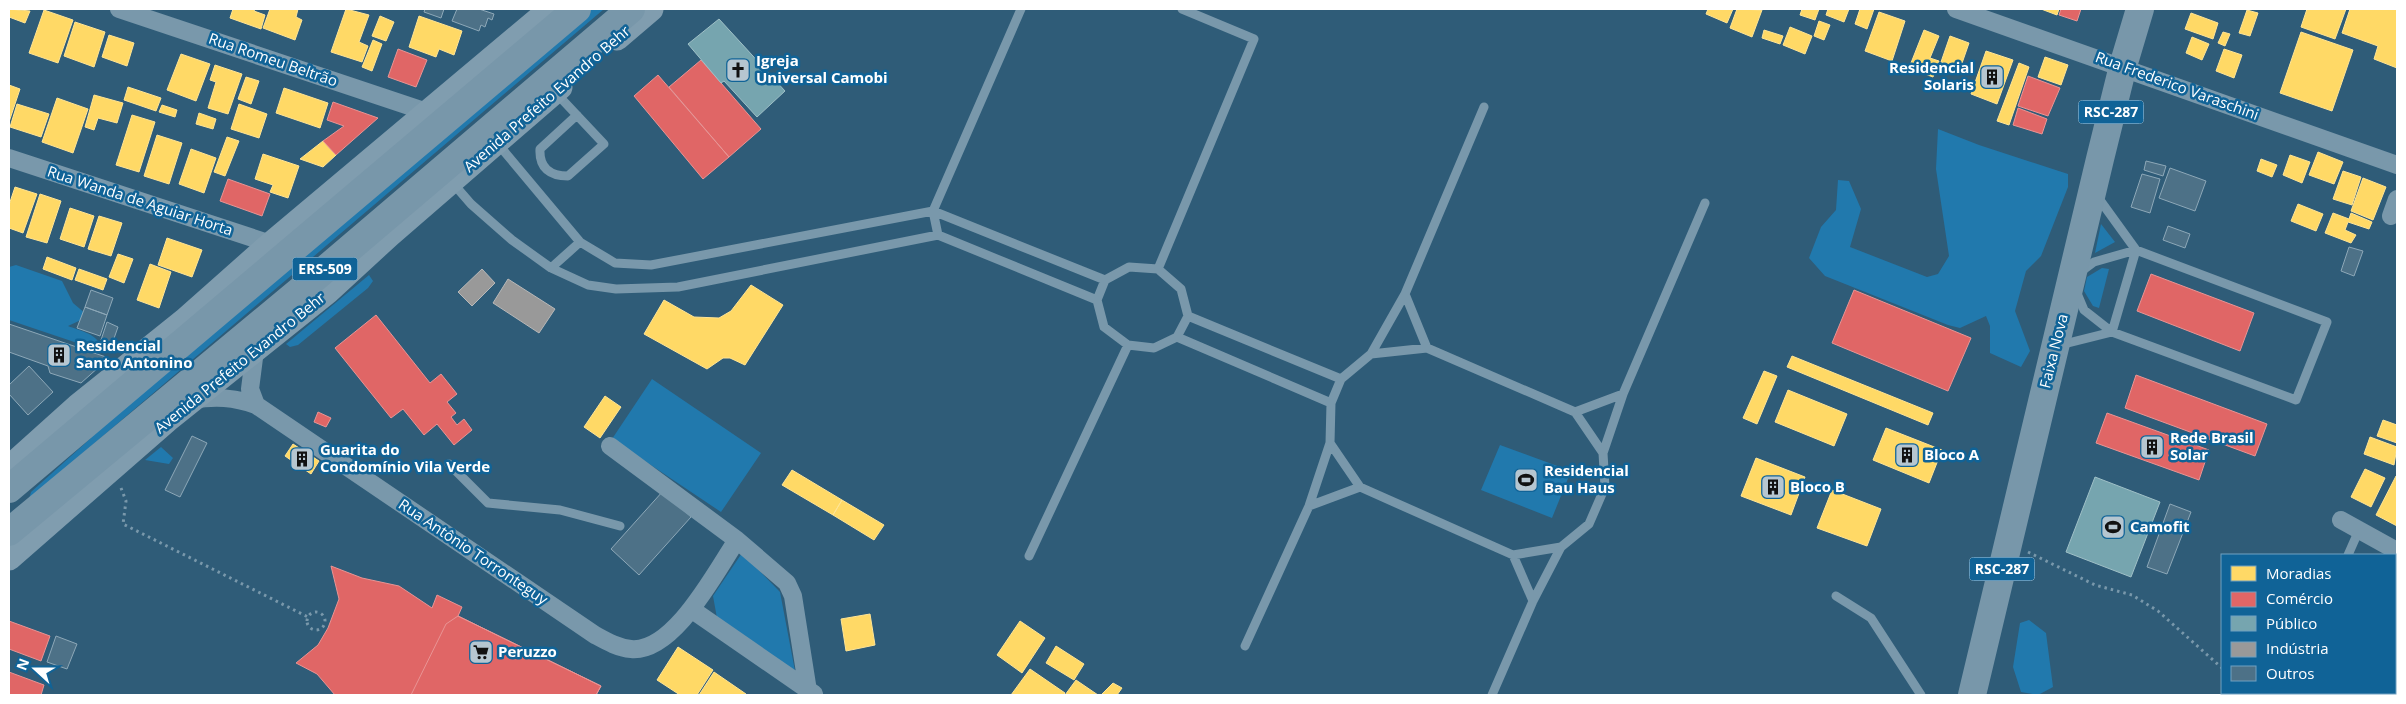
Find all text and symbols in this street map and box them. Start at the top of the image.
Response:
street label: Avenida Prefeito Evandro Behr [459,21,634,176]
street label: Rua Romeu Beltrão [206,28,340,91]
street label: Rua Frederico Varaschini [2093,46,2262,124]
place label: Igreja Universal Camobi [756,50,888,87]
church icon: Igreja Universal Camobi [725,57,751,83]
place label: Residencial Solaris [1889,57,1974,94]
building icon: Residencial Solaris [1979,64,2005,90]
road number: RSC-287 [2078,100,2144,124]
street label: Rua Wanda de Aguiar Horta [45,161,236,240]
road number: ERS-509 [292,258,358,280]
street label: Avenida Prefeito Evandro Behr [150,287,329,437]
street label: Faixa Nova [2034,311,2072,390]
place label: Residencial Santo Antonino [76,335,192,372]
building icon: Residencial Santo Antonino [46,342,72,368]
place label: Rede Brasil Solar [2170,427,2254,464]
building icon: Rede Brasil Solar [2139,434,2165,460]
place label: Guarita do Condomínio Vila Verde [320,439,490,476]
building icon: Bloco A [1894,442,1920,468]
place label: Bloco A [1924,444,1980,464]
building icon: Guarita do Condomínio Vila Verde [289,446,315,472]
place label: Residencial Bau Haus [1544,460,1629,497]
sports icon: Residencial Bau Haus [1513,467,1539,493]
building icon: Bloco B [1760,474,1786,500]
place label: Bloco B [1790,476,1845,496]
street label: Rua Antônio Torronteguy [395,494,553,609]
sports icon: Camofit [2100,514,2126,540]
place label: Camofit [2130,516,2190,536]
legend [2221,554,2396,694]
road number: RSC-287 [1970,558,2034,580]
text: Moradias [2266,563,2331,583]
text: Comércio [2266,588,2333,608]
text: Público [2266,613,2317,633]
text: Indústria [2266,638,2329,658]
supermarket icon: Peruzzo [468,639,494,665]
place label: Peruzzo [498,641,557,661]
north arrow [10,644,60,694]
text: N [11,655,33,673]
text: Outros [2266,663,2315,683]

